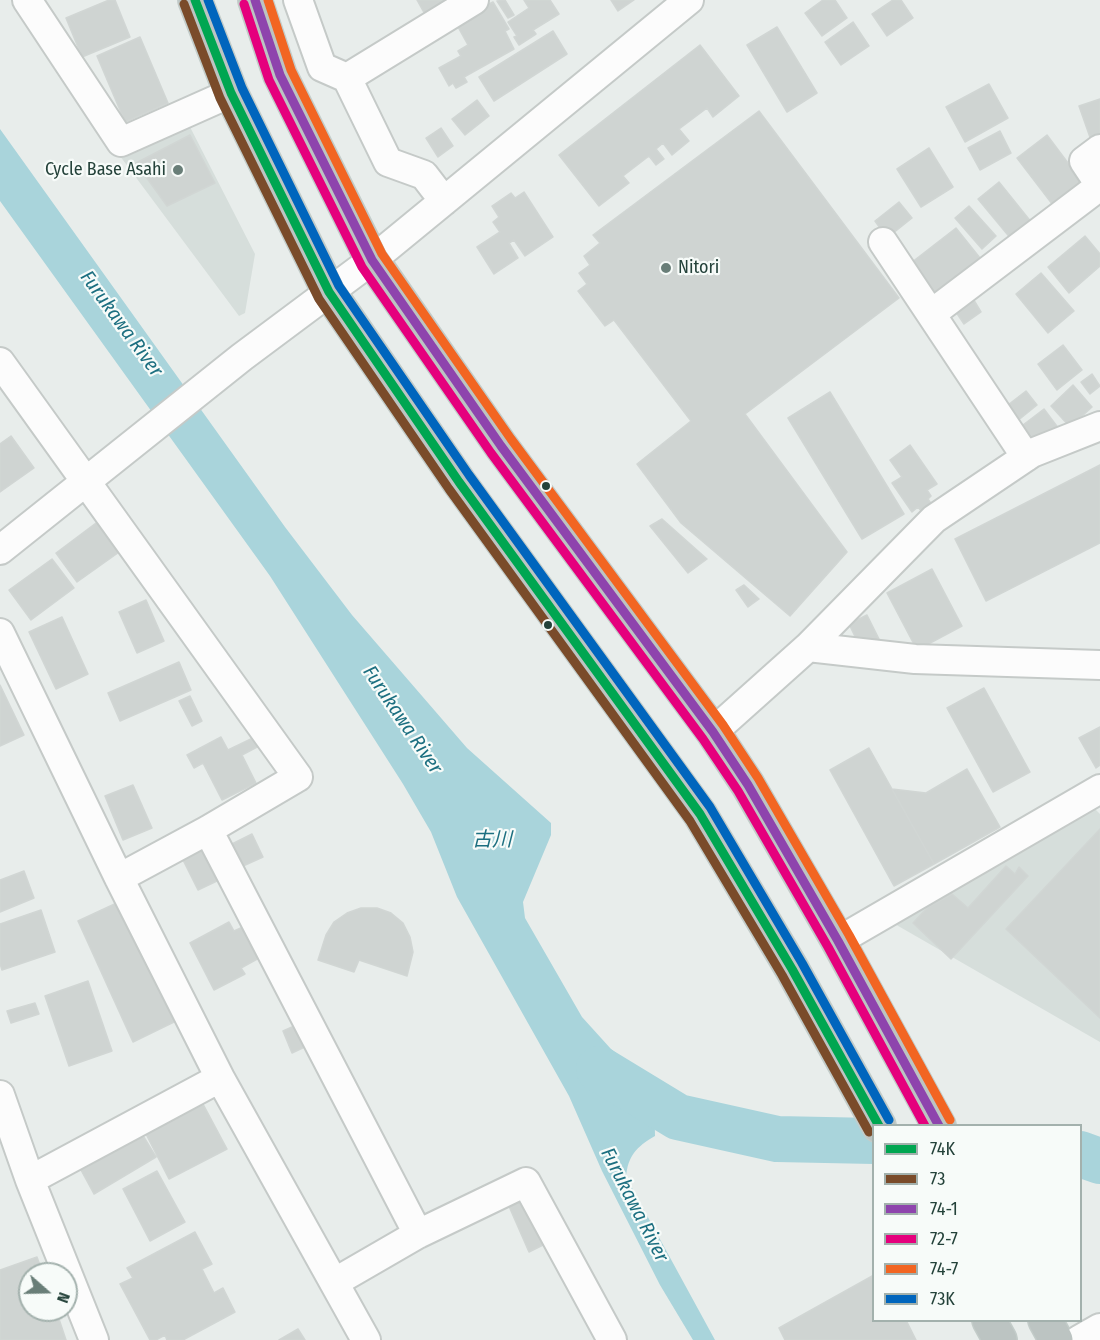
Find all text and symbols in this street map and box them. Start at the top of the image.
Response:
place label: Cycle Base Asahi [45,159,166,181]
marker: Cycle Base Asahi [171,163,185,177]
place label: Nitori [678,257,719,279]
marker: Nitori [659,261,673,275]
water label: Furukawa River [75,266,167,382]
unlabelled marker [540,480,552,492]
unlabelled marker [542,619,554,631]
water label: Furukawa River [357,662,447,778]
water label: 古川 [472,828,512,852]
legend [872,1124,1082,1322]
text: 74K [930,1138,955,1160]
water label: Furukawa River [595,1144,673,1266]
text: 73 [930,1168,945,1190]
text: 74-1 [930,1198,958,1220]
text: 72-7 [930,1228,958,1250]
text: 74-7 [930,1258,958,1280]
north arrow [18,1262,78,1322]
text: 73K [930,1288,955,1310]
text: N [53,1290,74,1305]

